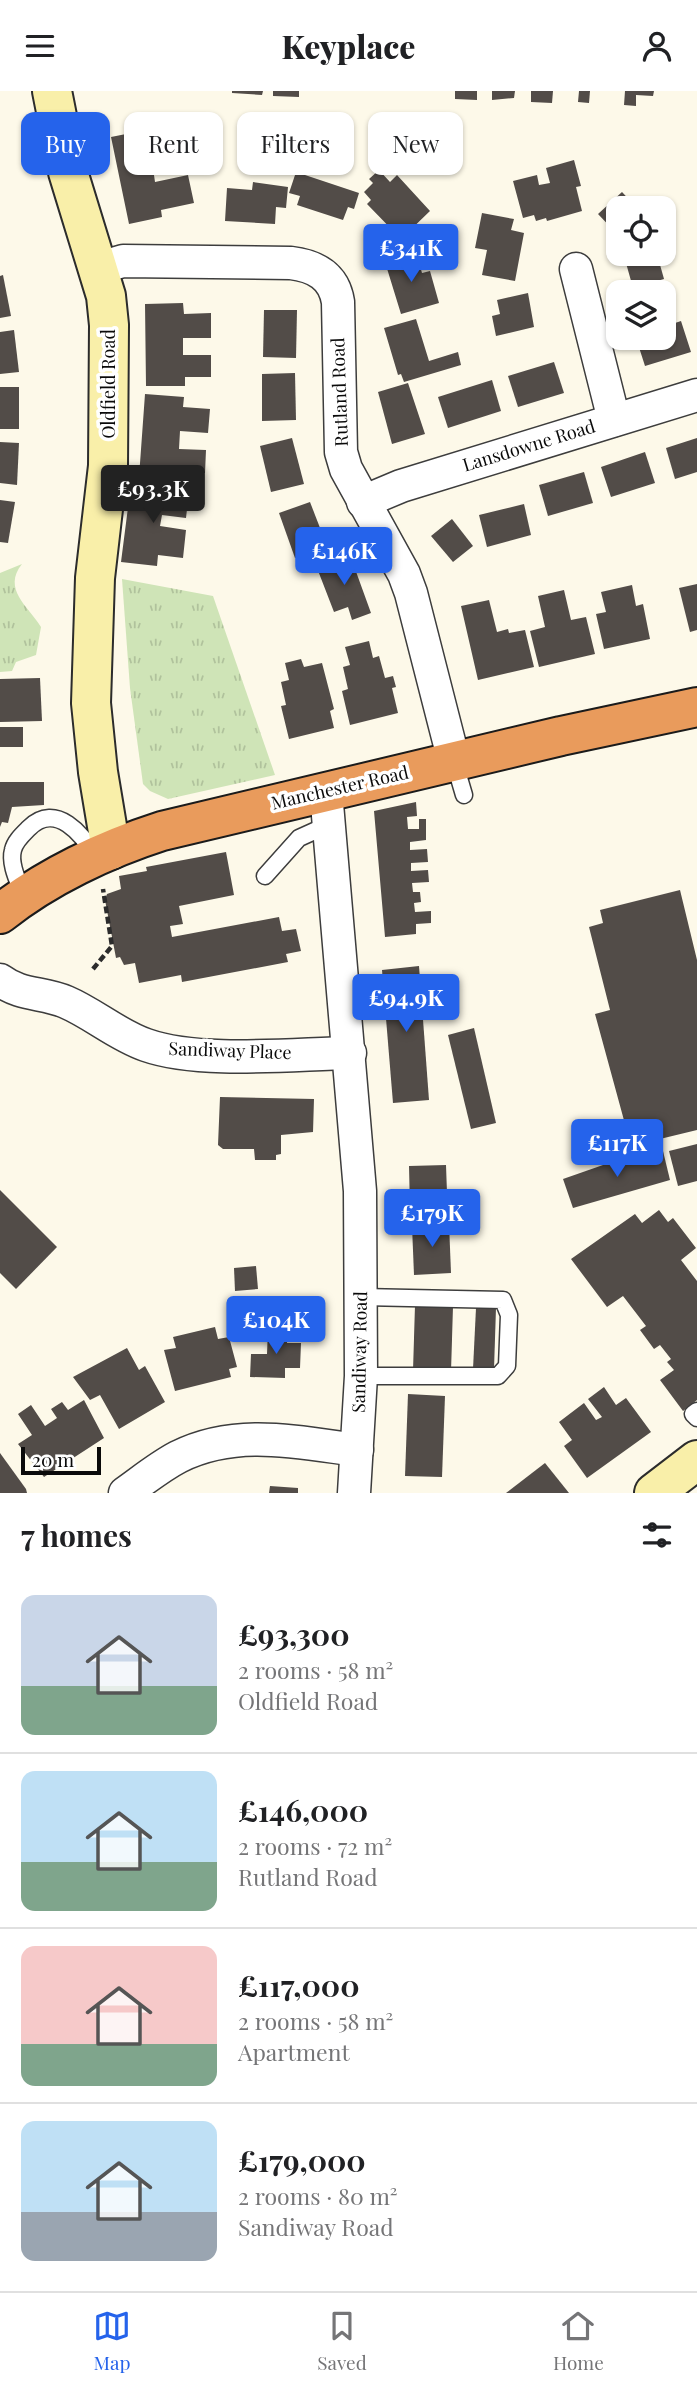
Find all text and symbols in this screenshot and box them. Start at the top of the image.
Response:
text: Keyplace [282,24,415,67]
icon: menu [21,27,59,65]
icon: person [638,27,676,65]
chip: Buy [21,112,110,175]
chip: Rent [124,112,223,175]
chip: Filters [237,112,354,175]
chip: New [368,112,463,175]
map controls [606,196,676,350]
button: locate [606,196,676,266]
pin: £341K [362,225,460,284]
text: £341K [379,231,443,262]
button: layers [606,280,676,350]
street label: Oldfield Road [96,329,120,439]
street label: Rutland Road [325,336,353,447]
street label: Lansdowne Road [459,413,599,477]
pin: £93.3K [96,465,210,525]
text: £93.3K [117,472,189,503]
pin: £146K [295,527,393,587]
text: £146K [311,534,377,565]
street label: Manchester Road [269,759,411,815]
pin: £94.9K [349,975,463,1034]
text: £94.9K [368,981,444,1012]
street label: Sandiway Place [168,1036,292,1064]
pin: £117K [568,1119,666,1179]
text: £117K [587,1126,647,1157]
pin: £179K [383,1189,481,1249]
text: £179K [400,1196,464,1227]
street label: Sandiway Road [346,1290,372,1413]
pin: £104K [227,1297,325,1356]
text: £104K [242,1303,310,1334]
scale bar [21,1444,102,1476]
text: 20 m [32,1446,74,1472]
text: 7 homes [21,1515,132,1555]
icon: filters [638,1516,676,1554]
text: £93,300 [238,1614,350,1654]
icon: home [77,1623,161,1707]
text: 2 rooms · 58 m² [238,1654,393,1685]
text: Oldfield Road [238,1685,378,1716]
text: £146,000 [238,1790,368,1830]
icon: home [77,1799,161,1883]
text: 2 rooms · 72 m² [238,1830,392,1861]
text: Rutland Road [238,1861,378,1892]
text: £117,000 [238,1965,360,2005]
icon: home [77,1974,161,2058]
text: 2 rooms · 58 m² [238,2005,393,2036]
text: Apartment [238,2036,350,2067]
text: £179,000 [238,2140,366,2180]
icon: home [77,2149,161,2233]
text: 2 rooms · 80 m² [238,2180,398,2211]
text: Sandiway Road [238,2211,394,2242]
tab: Map [93,2307,131,2375]
tab: Saved [317,2307,367,2375]
tab: Home [553,2307,604,2375]

